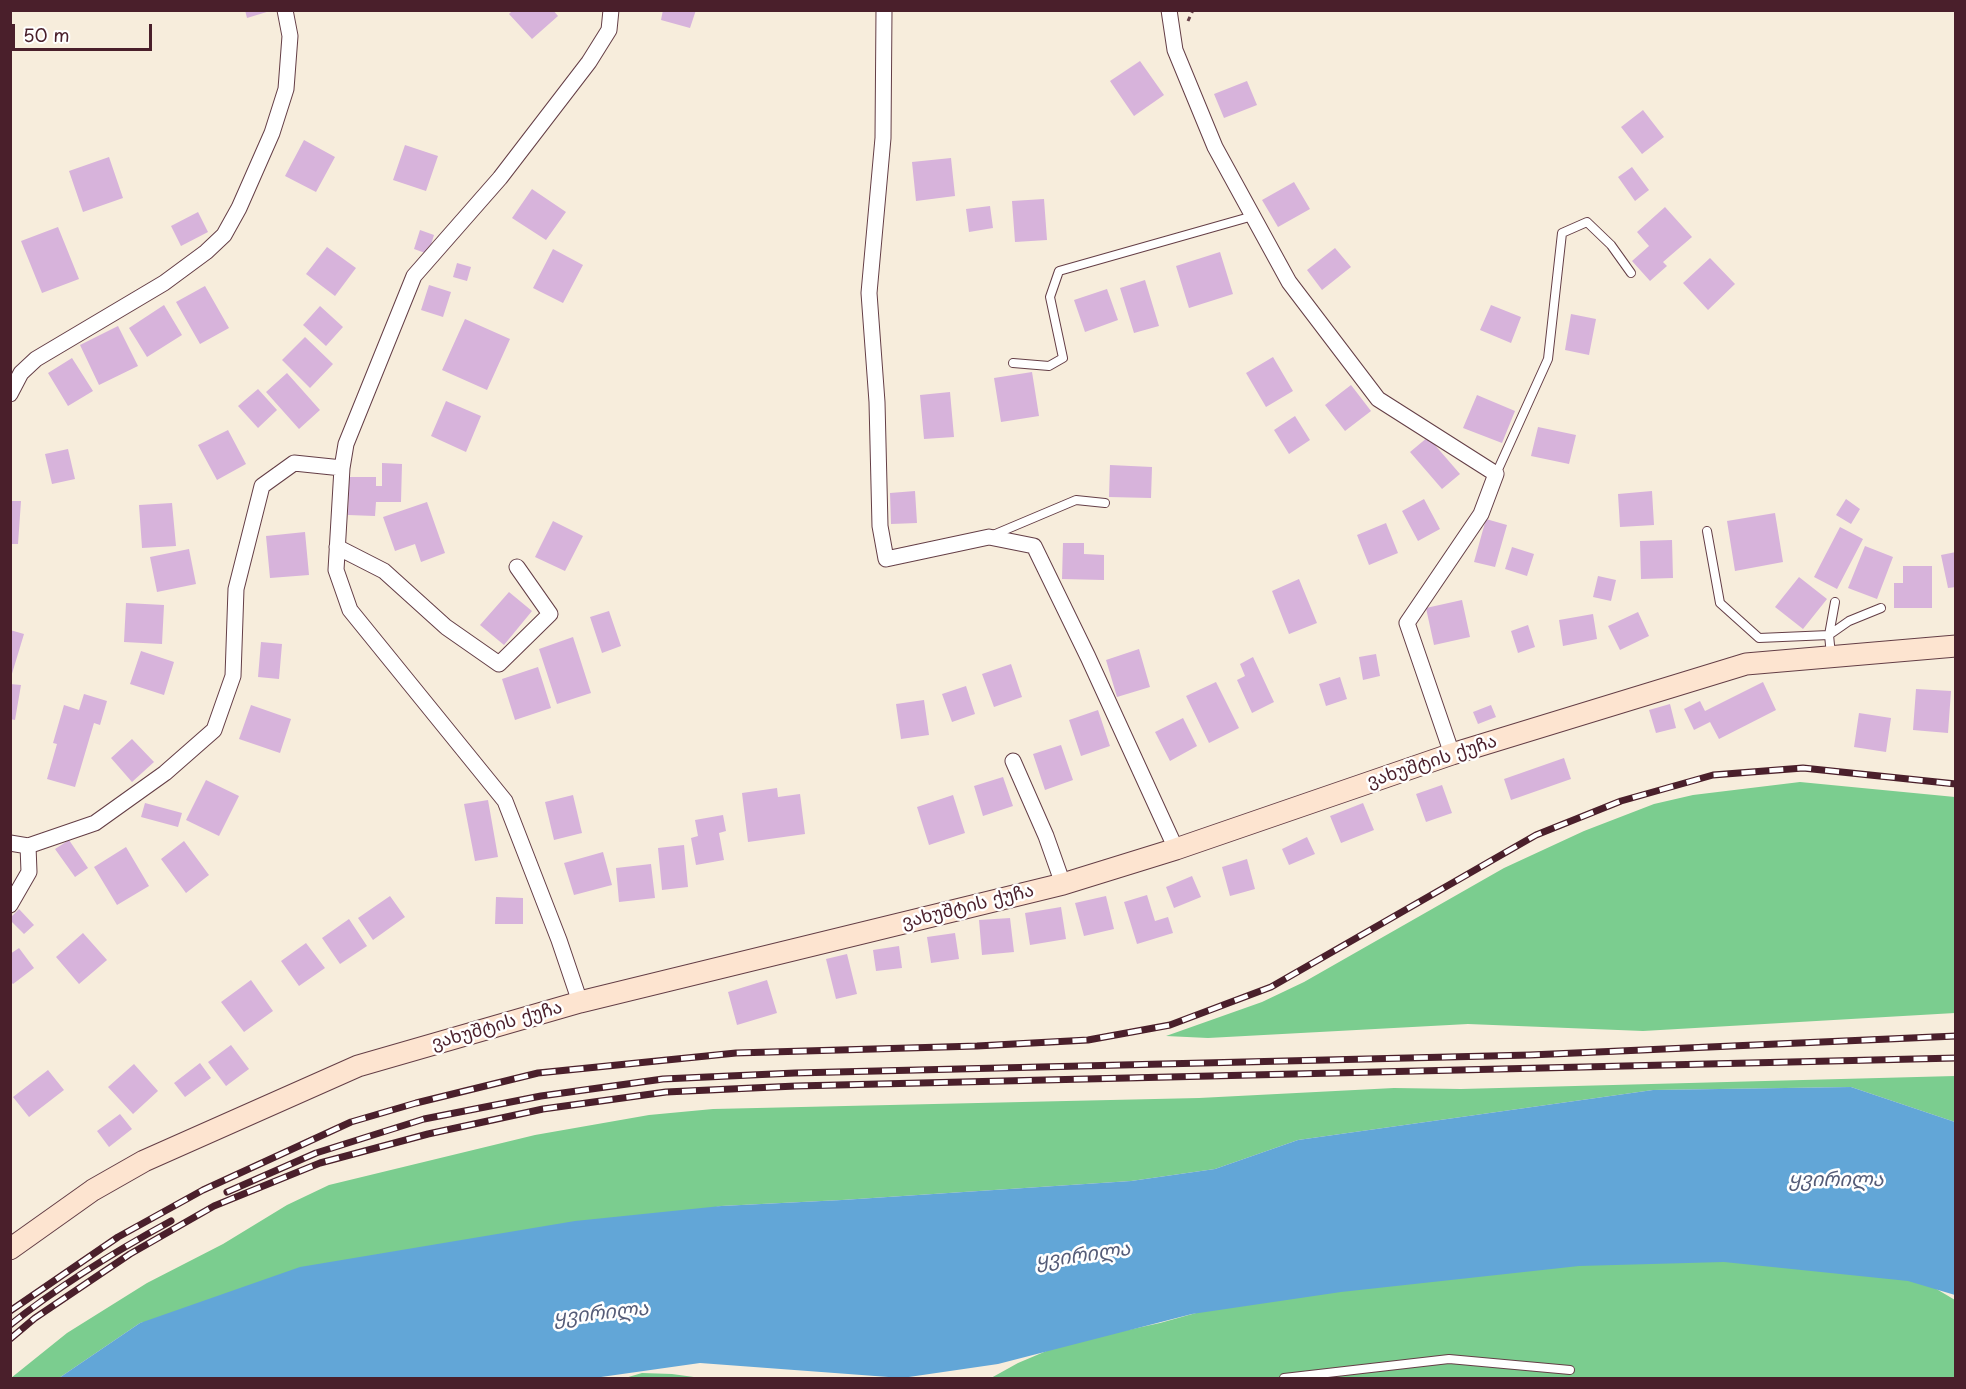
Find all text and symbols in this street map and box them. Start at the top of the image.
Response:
scale bar [15,12,154,50]
text: 50 m [23,21,70,48]
street label: ვახუშტის ქუჩა [1364,731,1500,793]
street label: ვახუშტის ქუჩა [900,880,1036,934]
street label: ვახუშტის ქუჩა [429,997,565,1055]
water label: ყვირილა [1788,1168,1884,1192]
water label: ყვირილა [1034,1237,1132,1275]
water label: ყვირილა [552,1297,650,1331]

